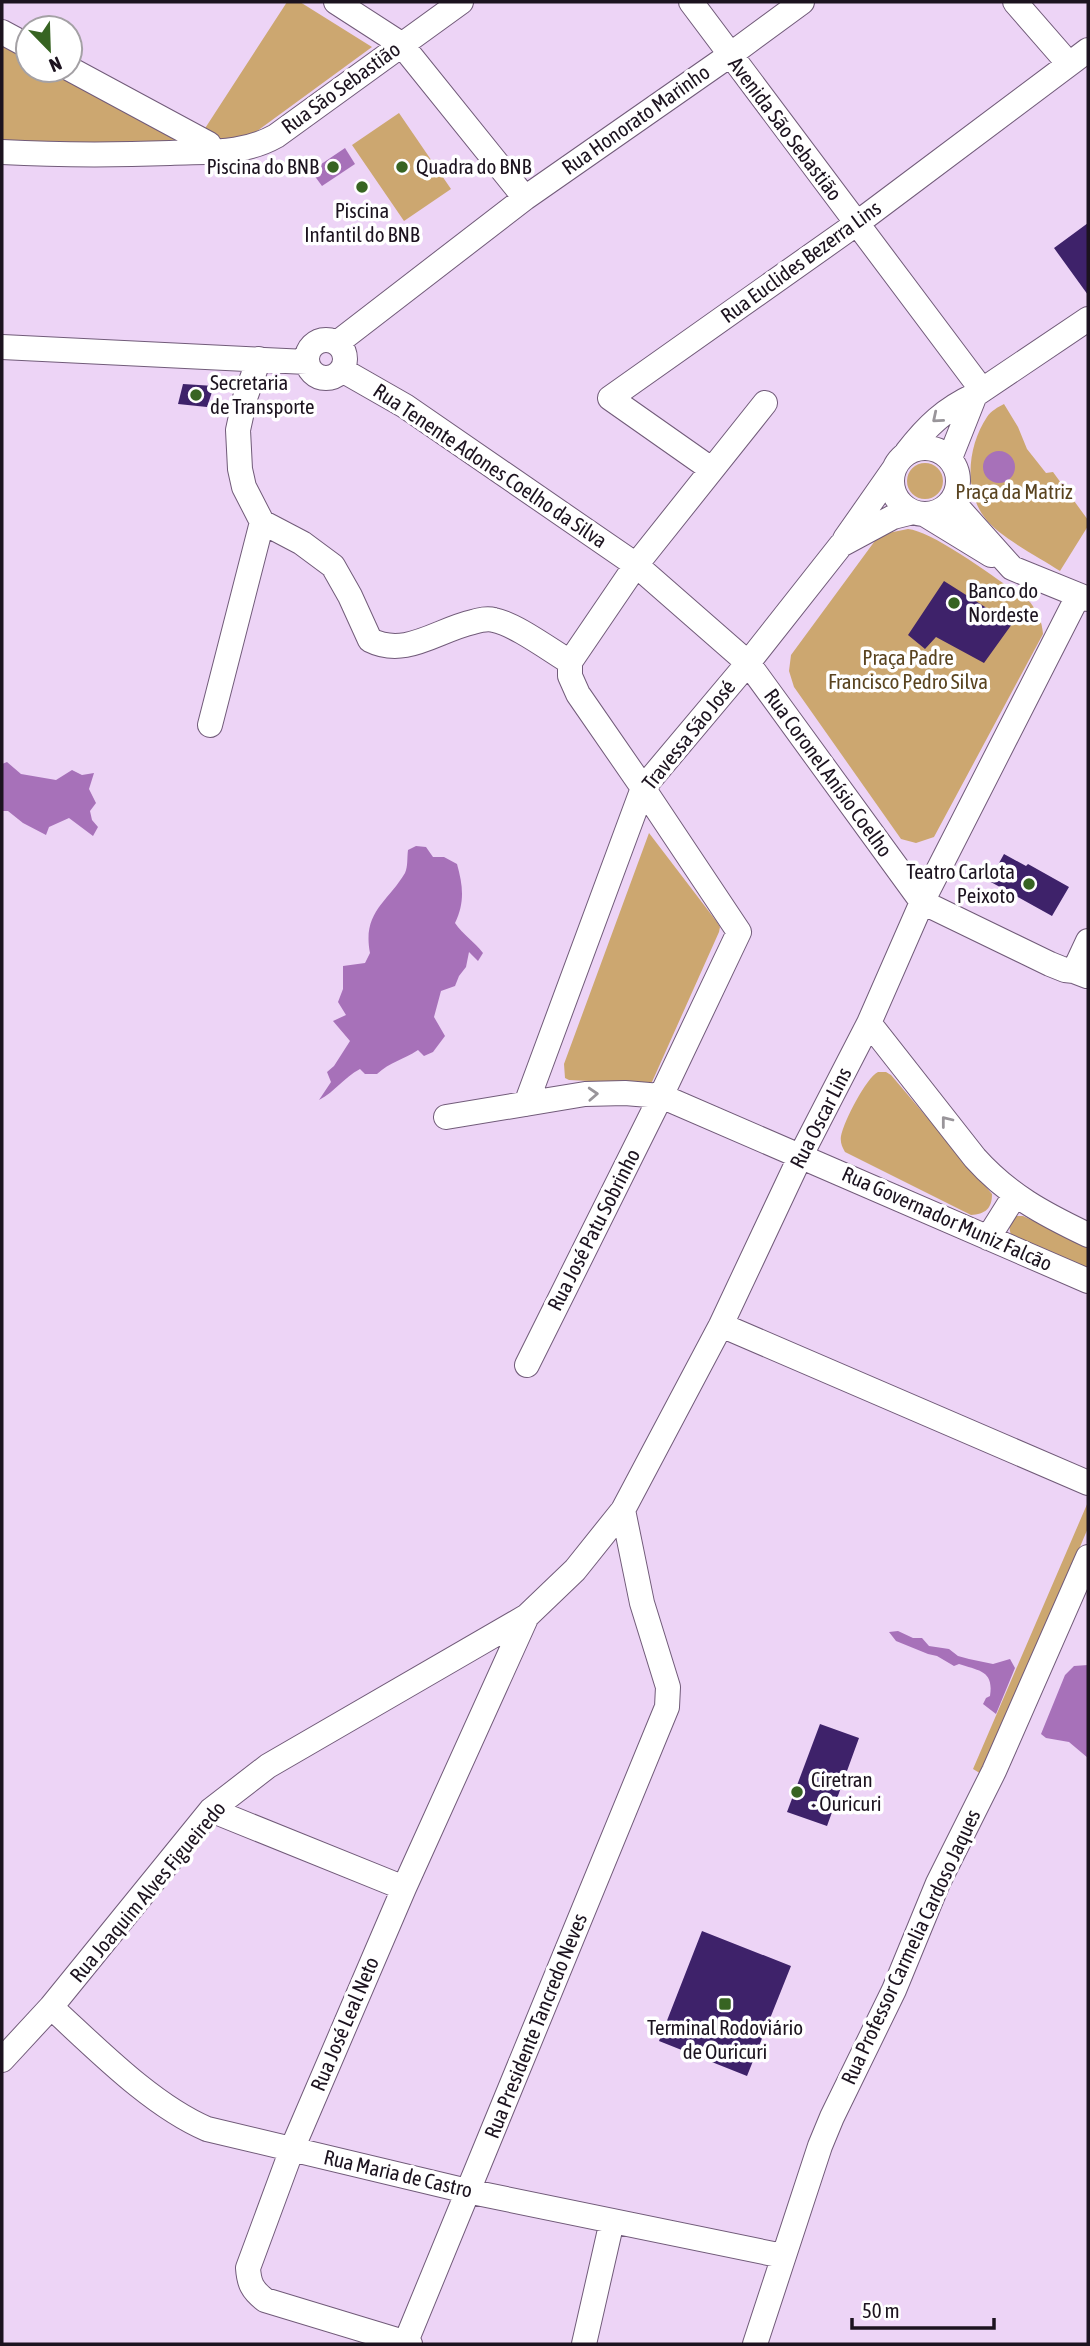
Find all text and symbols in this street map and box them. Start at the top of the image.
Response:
north arrow [14,14,84,84]
street label: Rua São Sebastião [276,36,404,138]
text: N [46,52,65,77]
street label: Avenida São Sebastião [724,52,848,205]
street label: Rua Honorato Marinho [557,59,714,179]
place label: Piscina do BNB [206,154,319,178]
place label: Quadra do BNB [416,154,532,178]
marker: Piscina do BNB [325,159,341,175]
marker: Quadra do BNB [394,159,410,175]
marker: Piscina Infantil do BNB [354,179,370,195]
street label: Rua Euclides Bezerra Lins [716,195,885,327]
place label: Piscina Infantil do BNB [304,198,420,246]
place label: Secretaria de Transporte [210,370,315,418]
street label: Rua Tenente Adones Coelho da Silva [369,378,612,552]
marker: Secretaria de Transporte [188,387,204,403]
one-way arrow [932,410,944,423]
park label: Praça da Matriz [955,479,1073,503]
place label: Banco do Nordeste [968,578,1039,626]
marker: Banco do Nordeste [946,595,962,611]
park label: Praça Padre Francisco Pedro Silva [828,645,988,693]
street label: Travessa São José [637,675,740,794]
street label: Rua Coronel Anísio Coelho [760,684,898,861]
place label: Teatro Carlota Peixoto [906,859,1015,907]
marker: Teatro Carlota Peixoto [1021,876,1037,892]
street label: Rua Oscar Lins [784,1063,856,1172]
one-way arrow [588,1086,599,1101]
one-way arrow [941,1116,954,1129]
street label: Rua José Patu Sobrinho [542,1145,644,1314]
street label: Rua Governador Muniz Falcão [839,1161,1056,1275]
place label: Ciretran - Ouricuri [811,1767,882,1815]
marker: Ciretran - Ouricuri [789,1784,805,1800]
street label: Rua Joaquim Alves Figueiredo [65,1796,230,1987]
street label: Rua Professor Carmelia Cardoso Jaques [836,1805,985,2088]
street label: Rua Presidente Tancredo Neves [479,1910,591,2142]
street label: Rua José Leal Neto [305,1953,383,2094]
marker: Terminal Rodoviário de Ouricuri [717,1996,733,2012]
place label: Terminal Rodoviário de Ouricuri [647,2015,803,2063]
street label: Rua Maria de Castro [322,2144,475,2202]
scale bar [852,2286,994,2330]
text: 50 m [862,2298,900,2322]

